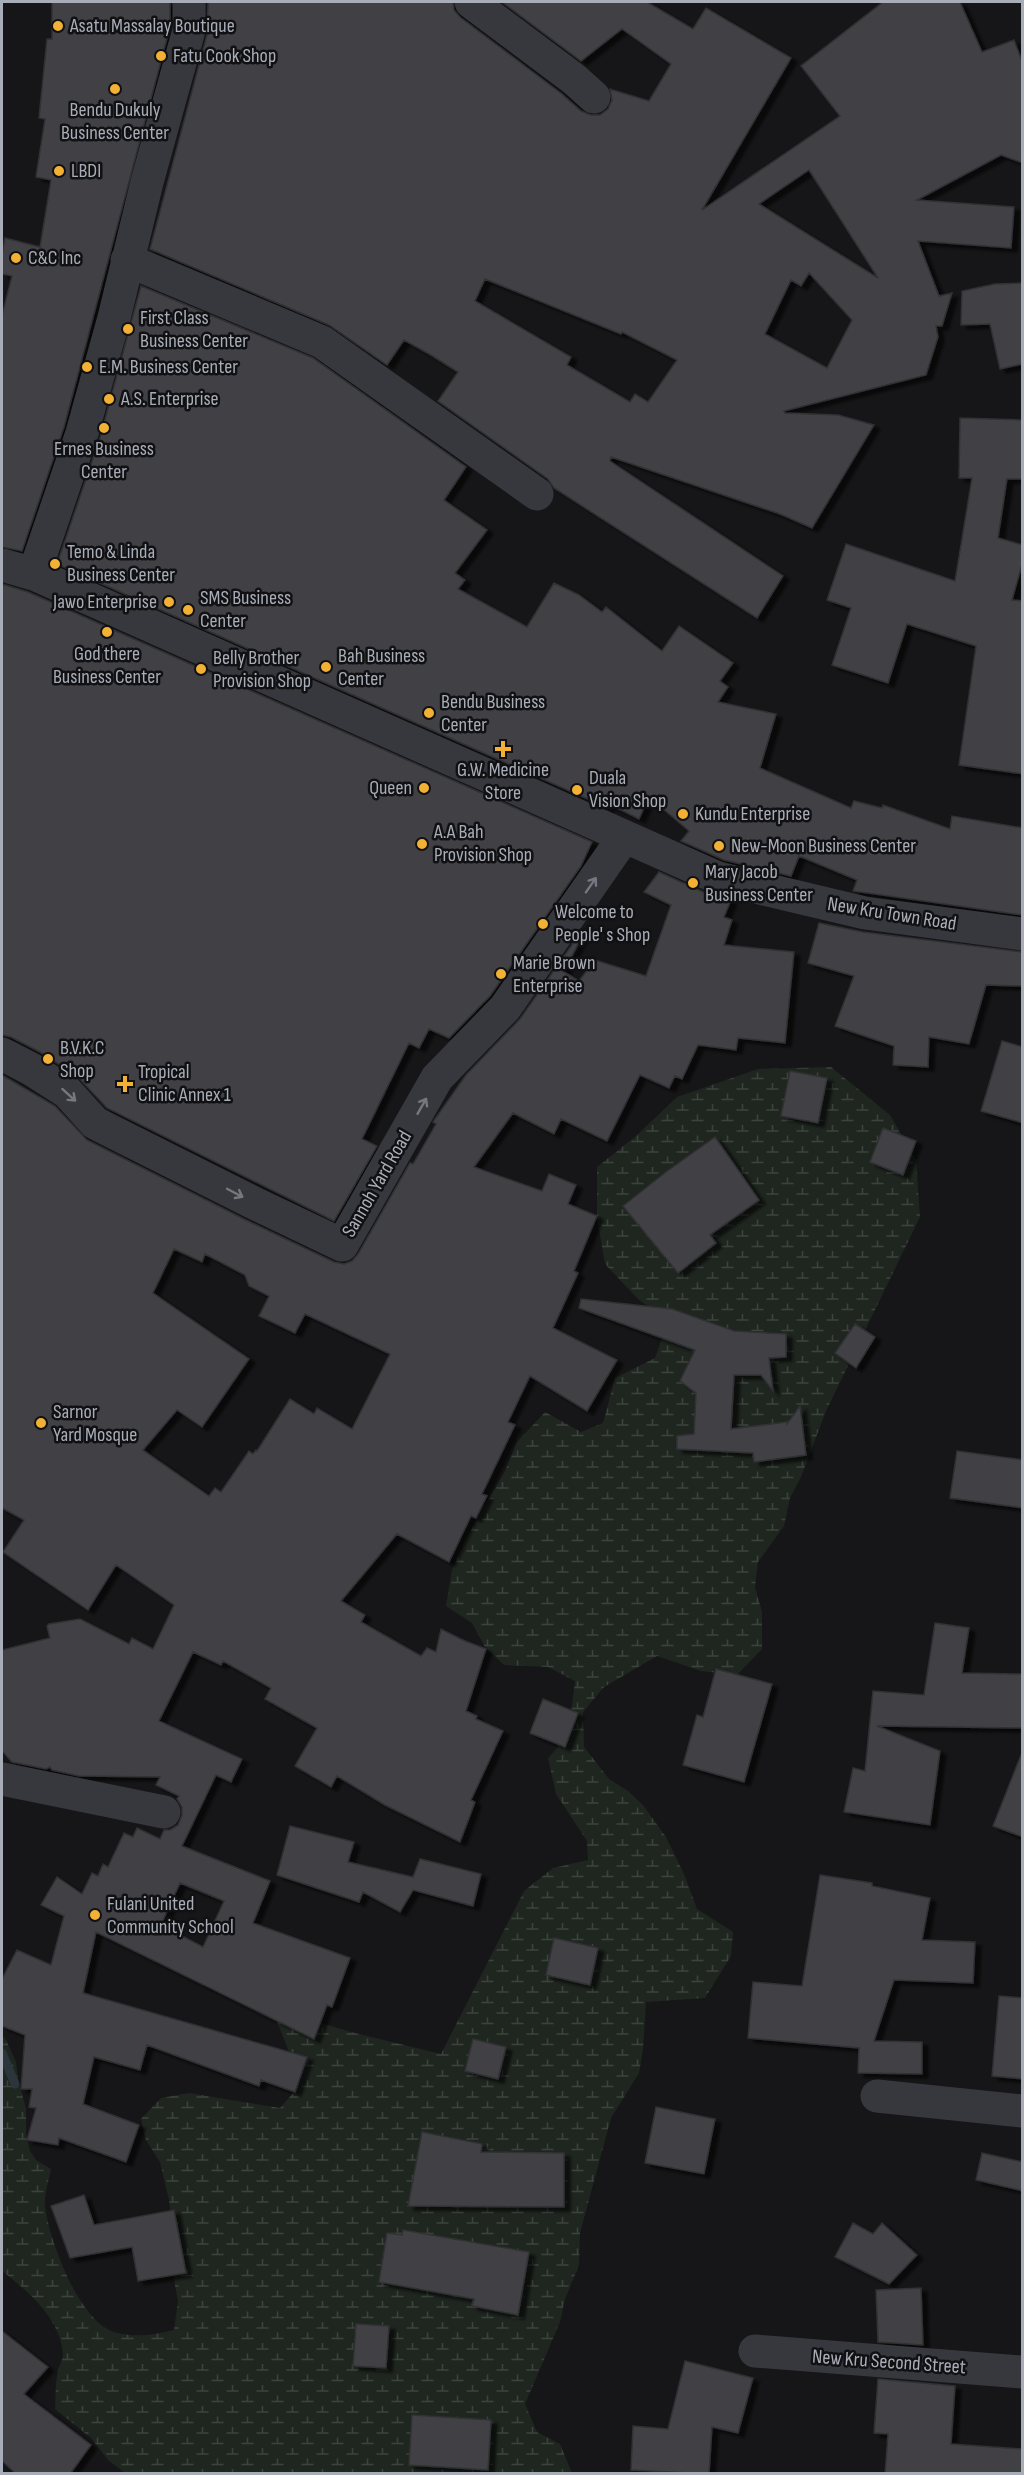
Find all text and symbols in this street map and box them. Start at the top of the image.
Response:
place label: Asatu Massalay Boutique [69,14,235,38]
marker: Asatu Massalay Boutique [51,19,65,33]
place label: Fatu Cook Shop [173,44,276,68]
marker: Fatu Cook Shop [154,49,168,63]
marker: Bendu Dukuly Business Center [108,82,122,96]
place label: Bendu Dukuly Business Center [61,98,169,145]
place label: LBDI [71,159,101,183]
marker: LBDI [52,164,66,178]
place label: C&C Inc [28,246,81,270]
marker: C&C Inc [9,251,23,265]
place label: First Class Business Center [140,306,248,353]
marker: First Class Business Center [121,322,135,336]
place label: E.M. Business Center [99,355,238,379]
marker: E.M. Business Center [80,360,94,374]
place label: A.S. Enterprise [120,387,219,411]
marker: A.S. Enterprise [102,392,116,406]
marker: Ernes Business Center [97,421,111,435]
place label: Ernes Business Center [54,437,154,484]
place label: Temo & Linda Business Center [67,540,175,587]
marker: Temo & Linda Business Center [48,557,62,571]
place label: SMS Business Center [200,586,291,633]
place label: Jawo Enterprise [52,590,157,614]
marker: Jawo Enterprise [162,595,176,609]
marker: SMS Business Center [181,603,195,617]
marker: God there Business Center [100,625,114,639]
place label: God there Business Center [53,642,161,689]
place label: Bah Business Center [338,644,425,691]
place label: Belly Brother Provision Shop [213,646,311,693]
marker: Bah Business Center [319,660,333,674]
marker: Belly Brother Provision Shop [194,662,208,676]
place label: Bendu Business Center [441,690,545,737]
marker: Bendu Business Center [422,706,436,720]
marker: G.W. Medicine Store [496,742,510,756]
place label: G.W. Medicine Store [457,758,549,805]
place label: Duala Vision Shop [589,766,666,813]
place label: Queen [369,776,412,800]
marker: Queen [417,781,431,795]
marker: Duala Vision Shop [570,783,584,797]
place label: Kundu Enterprise [695,802,810,826]
marker: Kundu Enterprise [676,807,690,821]
place label: A.A Bah Provision Shop [433,820,532,867]
place label: New-Moon Business Center [731,834,916,858]
marker: A.A Bah Provision Shop [415,837,429,851]
marker: New-Moon Business Center [712,839,726,853]
place label: Mary Jacob Business Center [705,860,813,907]
marker: Mary Jacob Business Center [686,876,700,890]
one-way arrow [585,878,597,894]
street label: New Kru Town Road [826,892,958,936]
place label: Welcome to People' s Shop [555,900,650,947]
marker: Welcome to People' s Shop [536,917,550,931]
place label: Marie Brown Enterprise [513,951,596,998]
marker: Marie Brown Enterprise [494,967,508,981]
place label: B.V.K.C Shop [60,1036,104,1083]
marker: B.V.K.C Shop [41,1052,55,1066]
place label: Tropical Clinic Annex 1 [138,1060,231,1107]
marker: Tropical Clinic Annex 1 [116,1075,134,1093]
one-way arrow [61,1088,76,1102]
one-way arrow [416,1098,428,1115]
street label: Sannoh Yard Road [337,1127,417,1241]
one-way arrow [226,1188,244,1199]
place label: Sarnor Yard Mosque [53,1400,137,1447]
marker: Sarnor Yard Mosque [34,1416,48,1430]
place label: Fulani United Community School [107,1892,234,1939]
marker: Fulani United Community School [88,1908,102,1922]
street label: New Kru Second Street [811,2345,967,2379]

